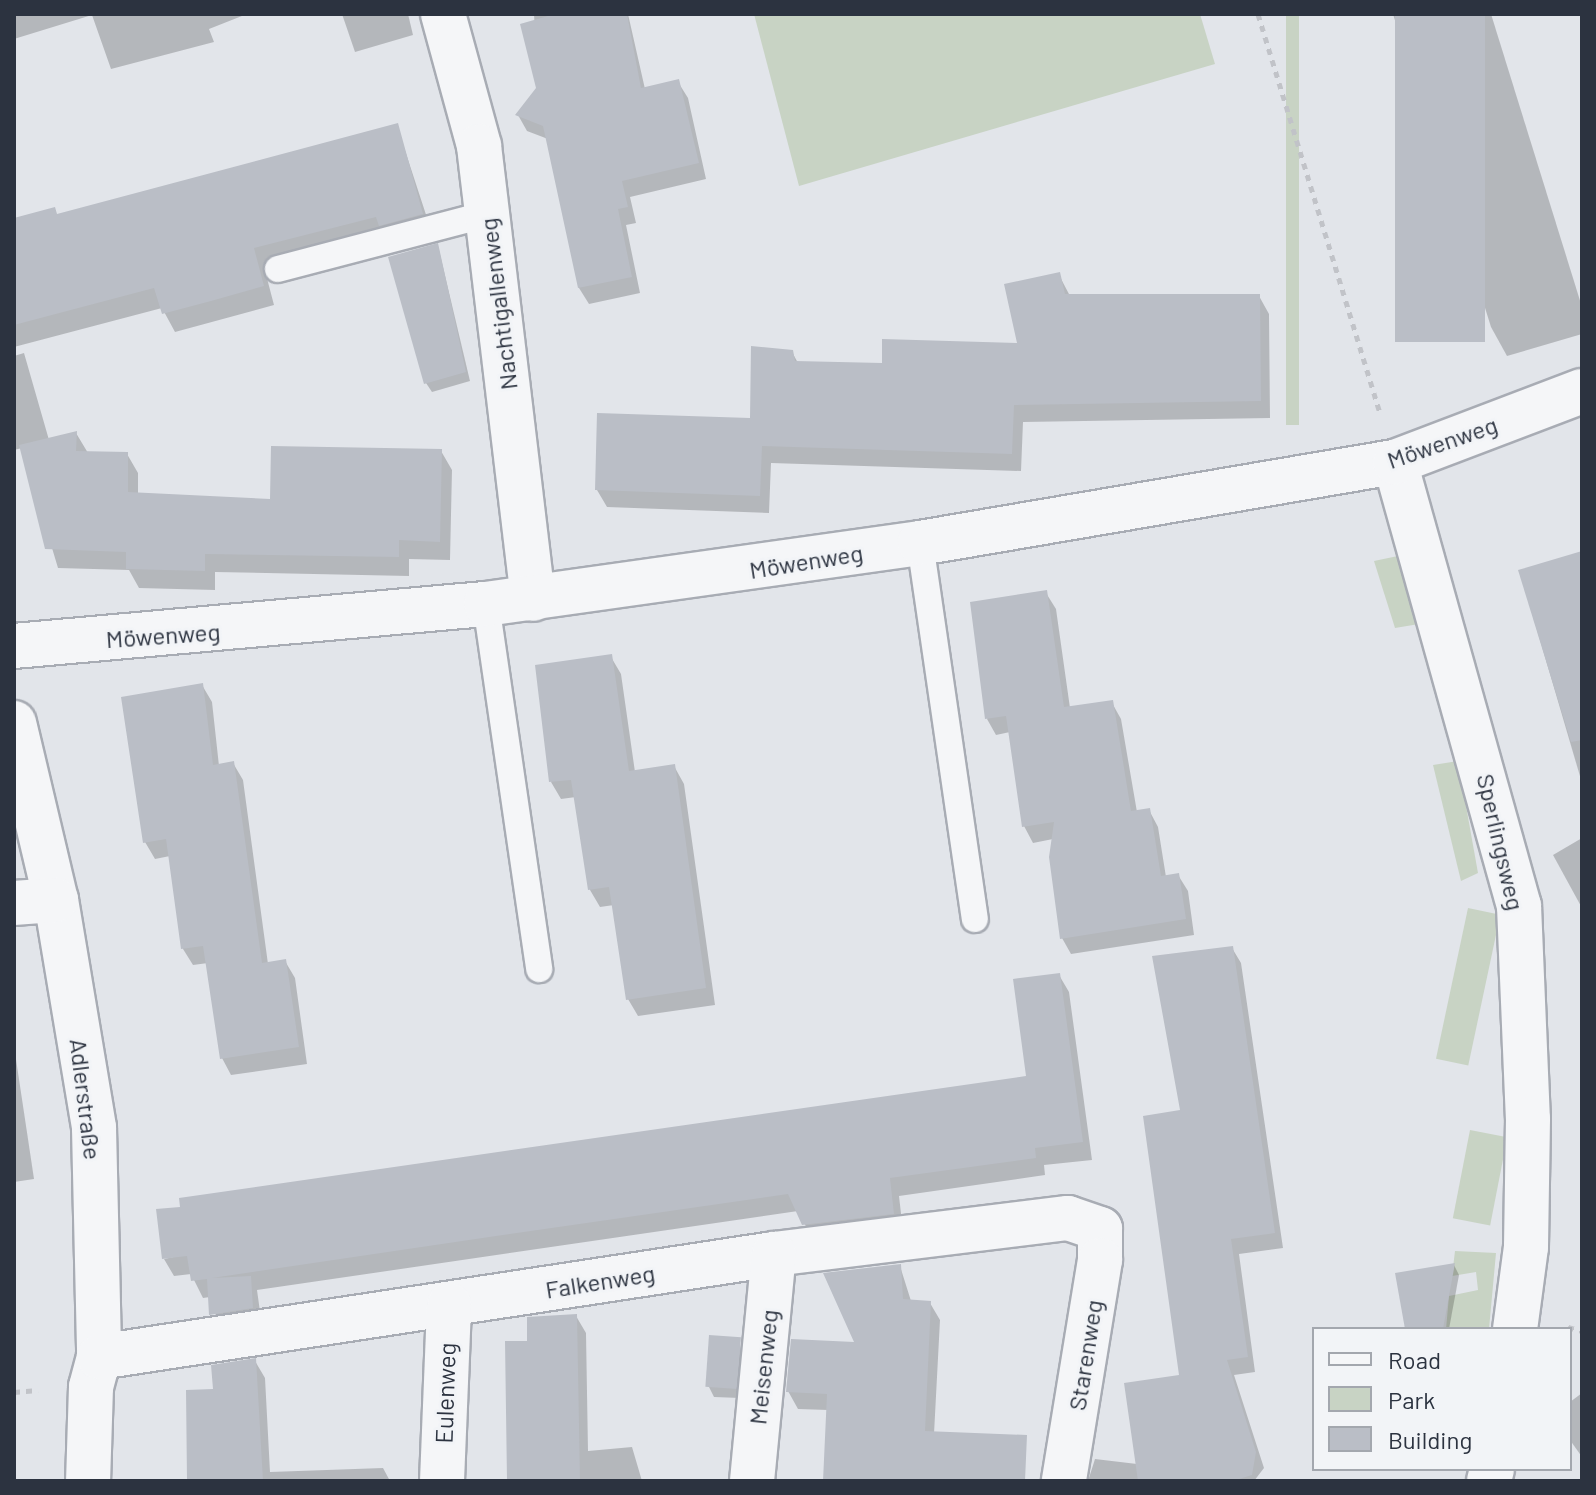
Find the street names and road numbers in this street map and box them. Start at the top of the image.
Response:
street label: Nachtigallenweg [473,216,523,392]
street label: Möwenweg [1383,410,1501,474]
street label: Möwenweg [747,538,865,584]
street label: Möwenweg [105,617,221,653]
street label: Sperlingsweg [1471,771,1531,913]
street label: Adlerstraße [64,1037,108,1161]
street label: Falkenweg [543,1258,657,1304]
street label: Starenweg [1062,1298,1108,1412]
street label: Meisenweg [743,1308,783,1426]
street label: Eulenweg [429,1342,461,1444]

